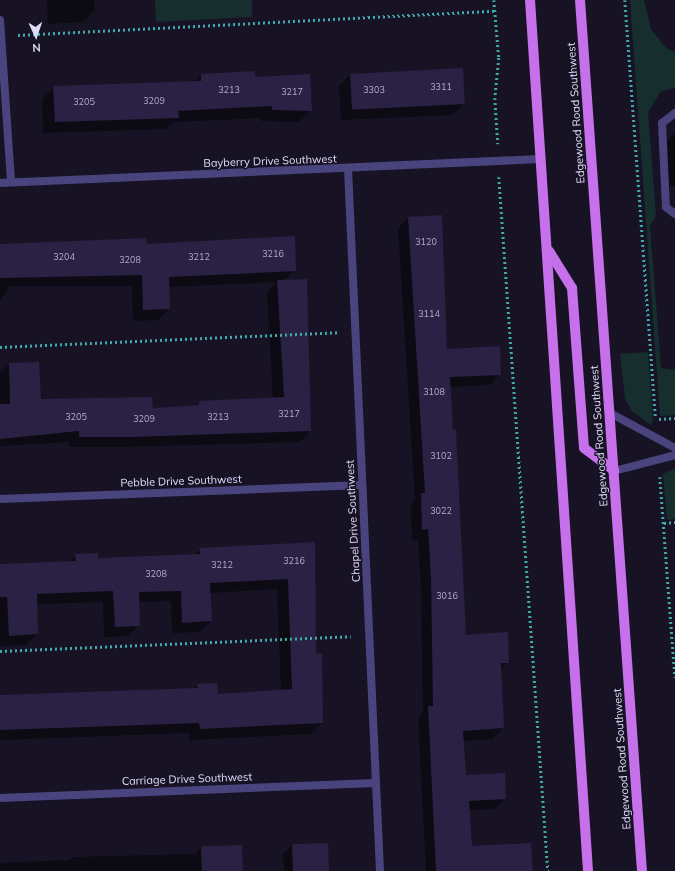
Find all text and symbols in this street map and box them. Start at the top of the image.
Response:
north arrow [16,16,56,56]
text: N [32,41,41,55]
street label: Edgewood Road Southwest [564,42,588,184]
house number: 3311 [430,82,452,92]
house number: 3213 [218,85,240,95]
house number: 3303 [363,85,385,95]
house number: 3217 [281,87,303,97]
house number: 3209 [143,96,165,106]
house number: 3205 [73,97,95,107]
street label: Bayberry Drive Southwest [203,152,337,170]
house number: 3120 [415,237,437,247]
house number: 3216 [262,249,284,259]
house number: 3204 [53,252,75,262]
house number: 3212 [188,252,210,262]
house number: 3208 [119,255,141,265]
house number: 3114 [418,309,440,319]
street label: Edgewood Road Southwest [587,365,611,507]
house number: 3108 [423,387,445,397]
house number: 3217 [278,409,300,419]
house number: 3205 [65,412,87,422]
house number: 3213 [207,412,229,422]
house number: 3209 [133,414,155,424]
house number: 3102 [430,451,452,461]
street label: Chapel Drive Southwest [343,459,363,583]
street label: Pebble Drive Southwest [120,472,242,490]
house number: 3022 [430,506,452,516]
house number: 3216 [283,556,305,566]
house number: 3212 [211,560,233,570]
house number: 3208 [145,569,167,579]
house number: 3016 [436,591,458,601]
street label: Edgewood Road Southwest [610,688,634,830]
street label: Carriage Drive Southwest [122,770,252,788]

